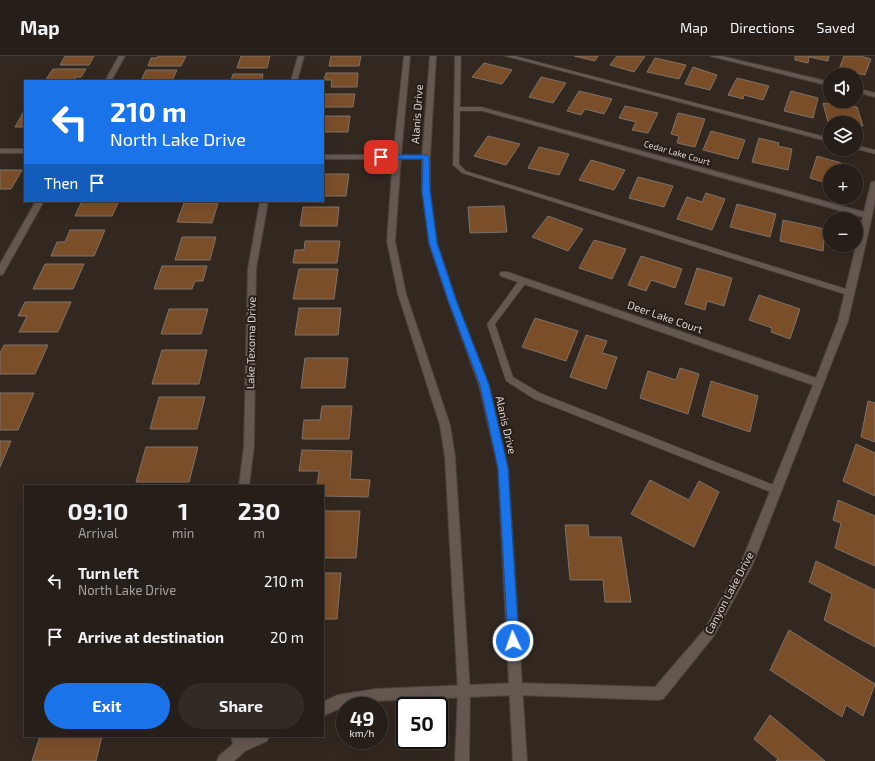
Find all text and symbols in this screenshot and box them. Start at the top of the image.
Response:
text: Map [20,16,60,39]
text: Map [680,19,708,36]
text: Directions [730,19,795,36]
text: Saved [817,19,855,36]
map controls [823,68,863,252]
button: sound [823,68,863,108]
street label: Alanis Drive [408,84,425,144]
text: 210 m [110,94,187,128]
icon: left [44,96,96,148]
button: layers [823,116,863,156]
text: North Lake Drive [110,128,246,150]
street label: Cedar Lake Court [643,138,712,167]
pin [364,140,398,174]
icon: arrive [370,146,392,168]
button: + [823,164,863,204]
icon: arrive [86,172,108,194]
text: Then [44,174,78,192]
button: − [823,212,863,252]
street label: Lake Texoma Drive [243,297,258,389]
street label: Deer Lake Court [626,298,704,335]
street label: Alanis Drive [493,394,520,455]
text: 09:10 [68,496,129,525]
text: 1 [178,496,188,525]
text: 230 [238,496,280,525]
text: Arrival [78,525,118,541]
text: min [172,525,194,541]
text: m [253,525,265,541]
street label: Canyon Lake Drive [701,549,756,636]
text: Turn left [78,564,139,582]
icon: left [44,570,66,592]
text: 210 m [264,572,304,590]
text: North Lake Drive [78,582,176,598]
position arrow [492,620,534,662]
icon: arrive [44,626,66,648]
text: Arrive at destination [78,628,224,646]
text: 20 m [270,628,304,646]
button: Exit [44,683,170,729]
button: Share [178,683,304,729]
speed limit sign: 50 [396,697,448,749]
text: 49 [350,706,374,730]
text: km/h [350,727,374,739]

